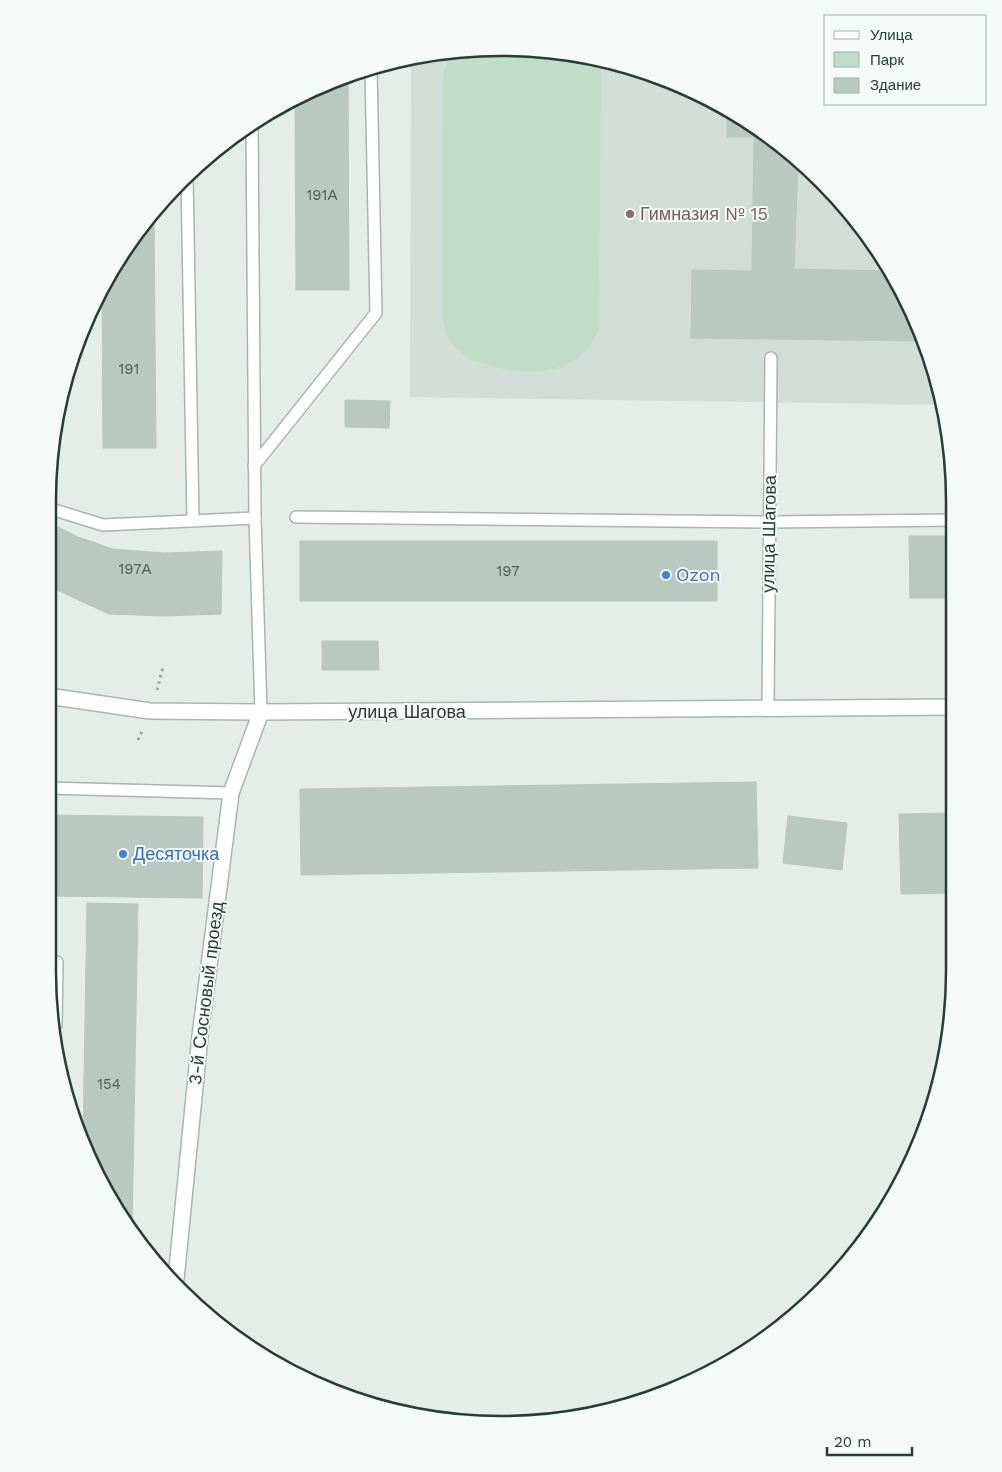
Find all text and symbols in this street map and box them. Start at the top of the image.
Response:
legend [824,15,987,105]
text: Улица [870,26,913,44]
text: Парк [870,51,904,69]
text: Здание [870,76,921,94]
house number: 191А [307,186,337,204]
place label: Гимназия № 15 [640,203,768,224]
marker: Гимназия № 15 [624,208,636,220]
house number: 191 [119,360,139,378]
street label: улица Шагова [757,474,780,593]
house number: 197А [118,560,152,578]
house number: 197 [496,562,520,580]
place label: Ozon [676,564,721,585]
marker: Ozon [660,569,672,581]
street label: улица Шагова [348,701,467,722]
place label: Десяточка [133,843,220,864]
marker: Десяточка [117,848,129,860]
street label: 3-й Сосновый проезд [184,900,227,1086]
house number: 154 [97,1075,121,1093]
scale bar [827,1424,912,1456]
text: 20 m [834,1433,872,1451]

